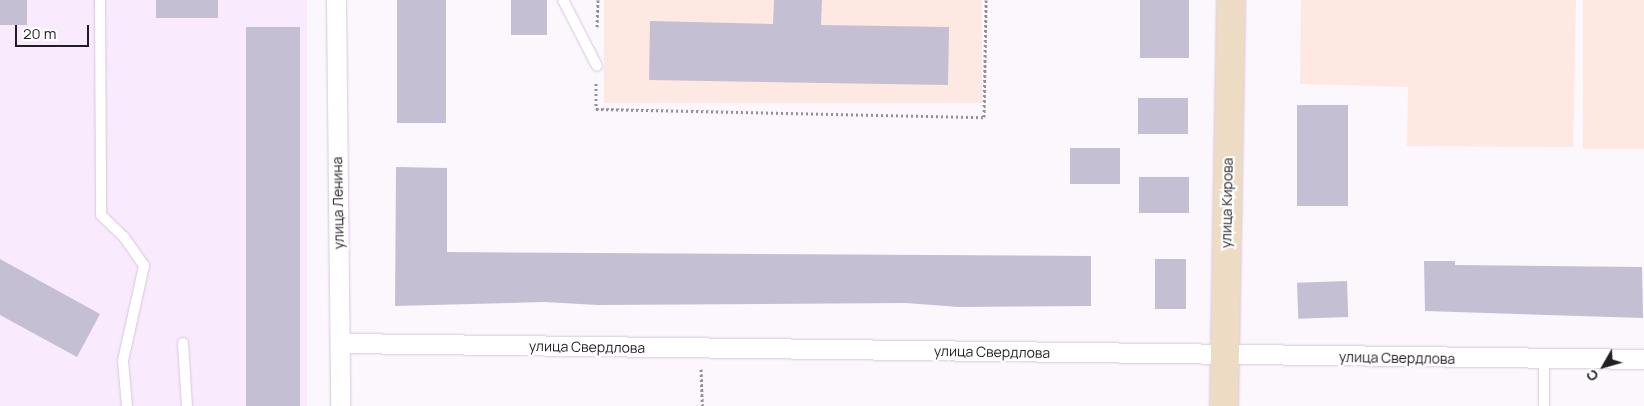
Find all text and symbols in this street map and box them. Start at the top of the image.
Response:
scale bar [18,15,91,47]
text: 20 m [23,23,56,44]
street label: улица Ленина [329,157,347,249]
street label: улица Кирова [1218,158,1236,248]
street label: улица Свердлова [529,338,645,356]
north arrow [1579,341,1629,391]
street label: улица Свердлова [934,343,1050,361]
street label: улица Свердлова [1339,349,1455,367]
text: С [1581,366,1602,385]

